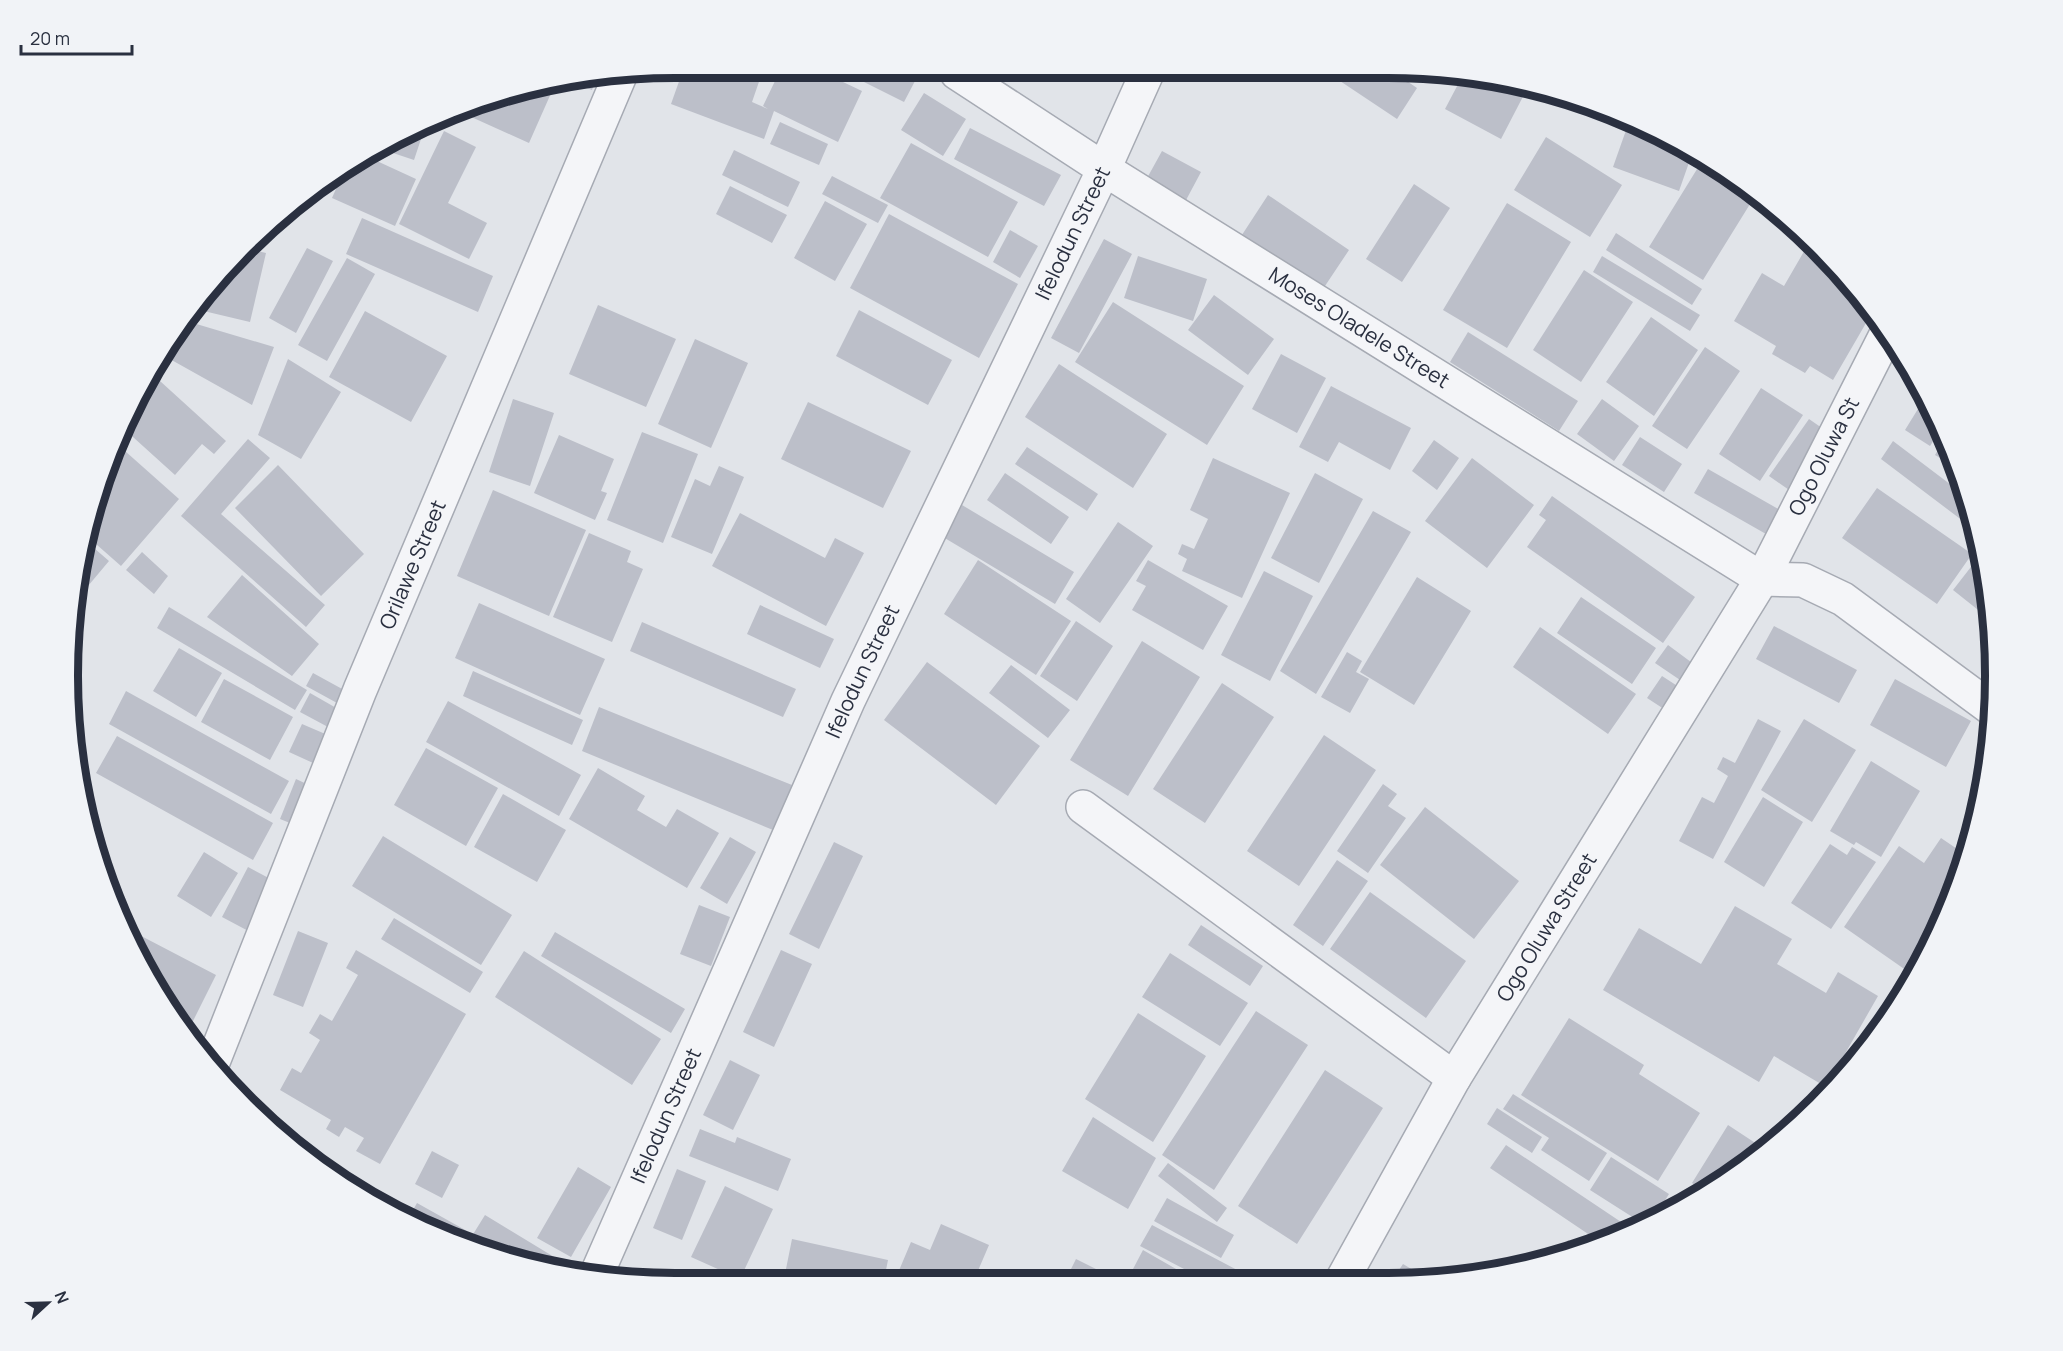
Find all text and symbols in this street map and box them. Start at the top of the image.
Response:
scale bar [21,18,132,56]
text: 20 m [30,26,70,50]
street label: Ifelodun Street [1028,162,1116,304]
street label: Moses Oladele Street [1264,260,1455,394]
street label: Ogo Oluwa St [1782,392,1865,520]
street label: Orilawe Street [372,495,452,633]
street label: Ifelodun Street [818,599,905,742]
street label: Ogo Oluwa Street [1489,847,1603,1007]
street label: Ifelodun Street [623,1044,707,1187]
north arrow [18,1273,78,1333]
text: N [50,1288,74,1307]

